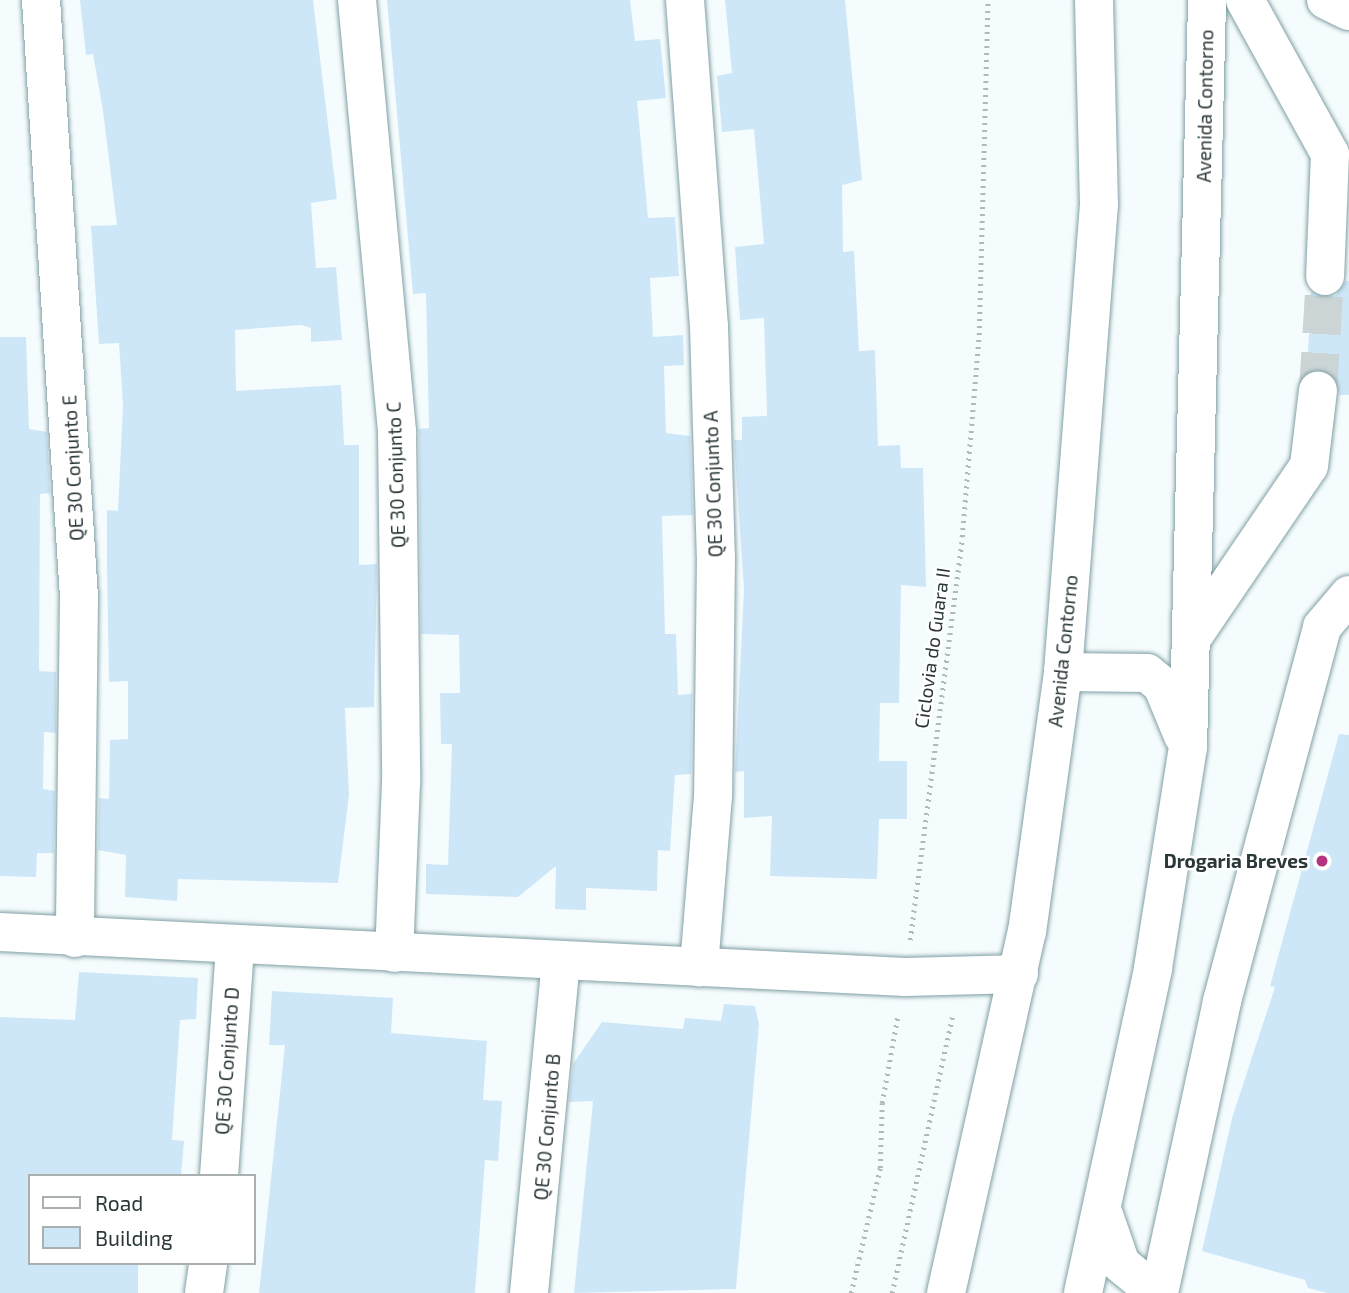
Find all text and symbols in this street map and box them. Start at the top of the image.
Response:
street label: Avenida Contorno [1192,29,1218,183]
street label: QE 30 Conjunto E [58,394,88,542]
street label: QE 30 Conjunto C [382,402,410,548]
street label: QE 30 Conjunto A [699,410,727,558]
street label: Ciclovia do Guara II [909,566,955,730]
street label: Avenida Contorno [1044,574,1082,728]
place label: Drogaria Breves [1164,850,1308,872]
marker: Drogaria Breves [1314,853,1330,869]
street label: QE 30 Conjunto D [210,986,244,1136]
street label: QE 30 Conjunto B [529,1053,565,1201]
legend [28,1174,256,1265]
text: Road [95,1190,143,1215]
text: Building [95,1225,173,1250]

